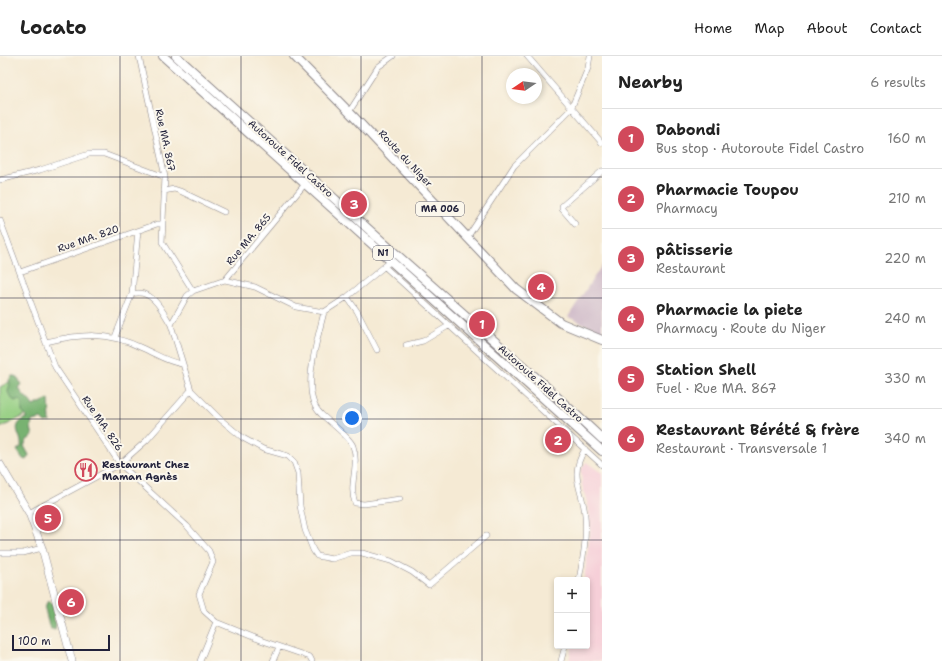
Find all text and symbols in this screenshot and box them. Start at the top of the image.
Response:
text: Locato [20,15,87,40]
text: Home [694,19,733,37]
text: Map [755,19,785,37]
text: About [807,19,848,37]
text: Contact [870,19,922,37]
north arrow [506,68,542,104]
text: Nearby [618,71,683,93]
text: 6 results [870,74,926,91]
street label: Rue MA. 867 [153,108,178,173]
street label: Autoroute Fidel Castro [245,117,336,200]
text: Dabondi [656,120,720,140]
street label: Route du Niger [376,127,436,190]
text: 1 [628,130,634,147]
text: 160 m [888,130,926,147]
text: Bus stop · Autoroute Fidel Castro [656,140,864,157]
text: Pharmacie Toupou [656,180,799,200]
pin: 3 [341,189,367,219]
text: 2 [626,190,636,207]
text: 210 m [888,190,926,207]
text: Pharmacy [656,200,718,217]
road number: MA 006 [416,202,464,216]
street label: Rue MA. 865 [223,211,274,268]
street label: Rue MA. 820 [56,222,121,255]
text: pâtisserie [656,240,733,260]
road number: N1 [373,246,393,260]
text: 3 [626,250,636,267]
text: 220 m [884,250,926,267]
text: Restaurant [656,260,726,277]
pin: 4 [528,272,554,302]
text: Pharmacie la piete [656,300,803,320]
pin: 1 [469,309,495,339]
text: 4 [626,310,636,327]
text: 240 m [884,310,926,327]
text: Pharmacy · Route du Niger [656,320,826,337]
street label: Autoroute Fidel Castro [495,342,586,425]
text: Station Shell [656,360,756,380]
text: 5 [627,370,635,387]
text: 330 m [884,370,926,387]
text: Fuel · Rue MA. 867 [656,380,777,397]
street label: Rue MA. 826 [79,393,126,453]
your location [342,408,362,428]
text: Restaurant Bérété & frère [656,420,860,440]
pin: 2 [545,425,571,455]
text: 6 [626,430,636,447]
text: 340 m [884,430,926,447]
text: Restaurant · Transversale 1 [656,440,827,457]
restaurant icon: Restaurant Chez Maman Agnès [73,457,99,483]
place label: Restaurant Chez Maman Agnès [102,458,190,483]
pin: 5 [35,503,61,533]
map controls [554,577,590,649]
button: + [554,577,590,613]
pin: 6 [58,587,84,617]
button: − [554,613,590,649]
scale bar [12,633,110,652]
text: 100 m [18,634,51,649]

